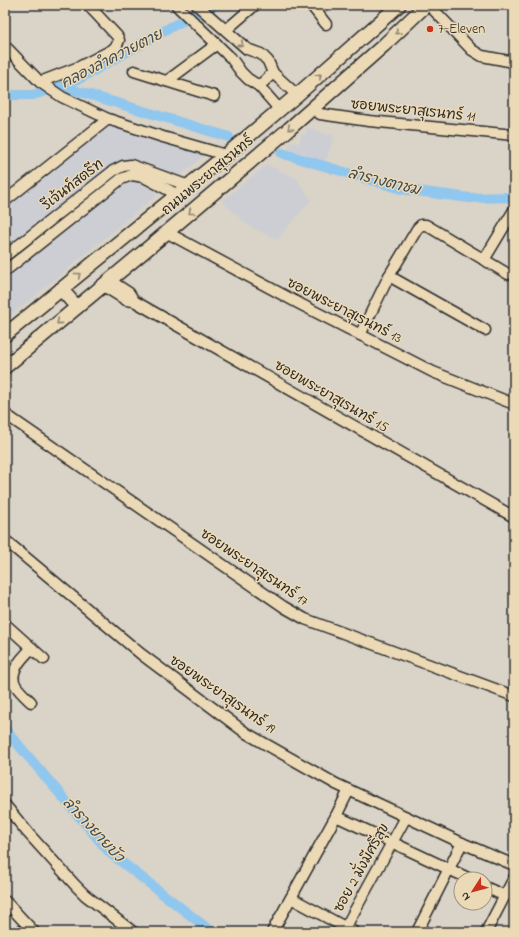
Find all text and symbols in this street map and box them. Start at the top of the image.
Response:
place label: 7-Eleven [438,19,485,40]
water label: คลองลำควายตาย [57,23,168,94]
marker: 7-Eleven [425,24,435,34]
one-way arrow [395,27,403,35]
one-way arrow [237,39,244,46]
one-way arrow [314,73,321,80]
street label: ซอยพระยาสุเรนทร์ 11 [350,94,477,128]
one-way arrow [287,123,295,130]
street label: ถนนพระยาสุเรนทร์ [157,131,259,221]
street label: รีเจ้นท์สตรีท [37,154,108,216]
water label: ลำรางตาชม [345,162,424,202]
one-way arrow [188,207,195,214]
one-way arrow [74,272,81,279]
street label: ซอยพระยาสุเรนทร์ 13 [283,273,405,349]
one-way arrow [56,317,63,324]
street label: ซอยพระยาสุเรนทร์ 15 [270,356,392,438]
street label: ซอยพระยาสุเรนทร์ 17 [196,524,313,612]
street label: ซอยพระยาสุเรนทร์ 19 [165,651,280,740]
water label: ลำรางยายบัว [57,793,130,869]
street label: ซอย 2 มั่งมีศรีสุข [326,818,395,916]
north arrow [453,871,493,911]
text: N [457,889,474,904]

